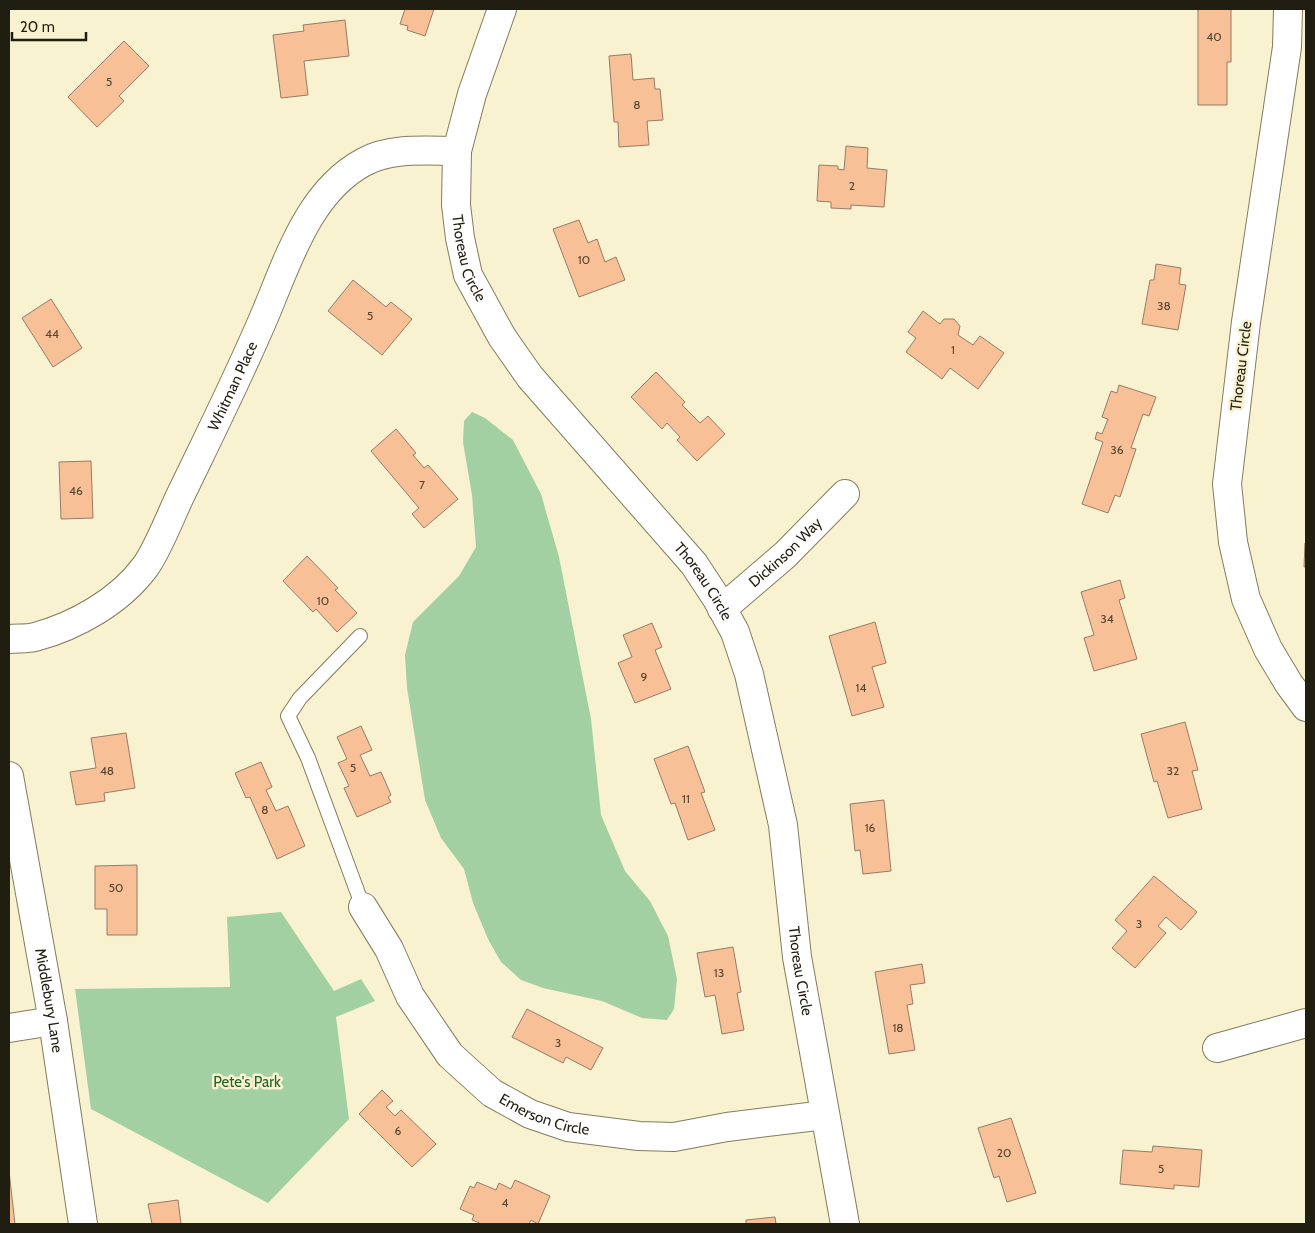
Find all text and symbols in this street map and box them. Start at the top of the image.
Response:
scale bar [12,10,86,42]
text: 20 m [20,18,55,36]
house number: 40 [1206,29,1222,44]
house number: 5 [106,74,112,89]
house number: 8 [633,97,641,112]
house number: 2 [849,178,855,193]
street label: Thoreau Circle [448,214,490,305]
house number: 10 [578,252,590,267]
house number: 38 [1157,298,1171,313]
house number: 5 [367,308,373,323]
street label: Thoreau Circle [1227,320,1255,412]
house number: 44 [45,326,59,341]
street label: Whitman Place [204,338,261,434]
house number: 1 [951,342,955,357]
house number: 36 [1110,442,1124,457]
house number: 7 [419,477,425,492]
house number: 46 [69,483,83,498]
street label: Dickinson Way [745,514,826,591]
street label: Thoreau Circle [670,539,736,624]
house number: 10 [317,593,329,608]
house number: 34 [1100,611,1114,626]
house number: 9 [641,669,648,684]
house number: 14 [856,680,866,695]
house number: 5 [350,760,356,775]
house number: 48 [100,763,114,778]
house number: 32 [1167,763,1179,778]
house number: 11 [682,791,690,806]
house number: 8 [261,802,269,817]
house number: 16 [865,820,876,835]
house number: 50 [109,880,123,895]
house number: 3 [1136,916,1142,931]
street label: Thoreau Circle [785,925,816,1017]
street label: Middlebury Lane [31,947,67,1054]
house number: 13 [714,965,724,980]
house number: 18 [892,1020,904,1035]
house number: 3 [555,1035,561,1050]
park label: Pete's Park [213,1073,281,1091]
street label: Emerson Circle [496,1090,591,1139]
house number: 6 [395,1123,402,1138]
house number: 20 [997,1145,1011,1160]
house number: 5 [1158,1161,1164,1176]
house number: 4 [502,1195,509,1210]

